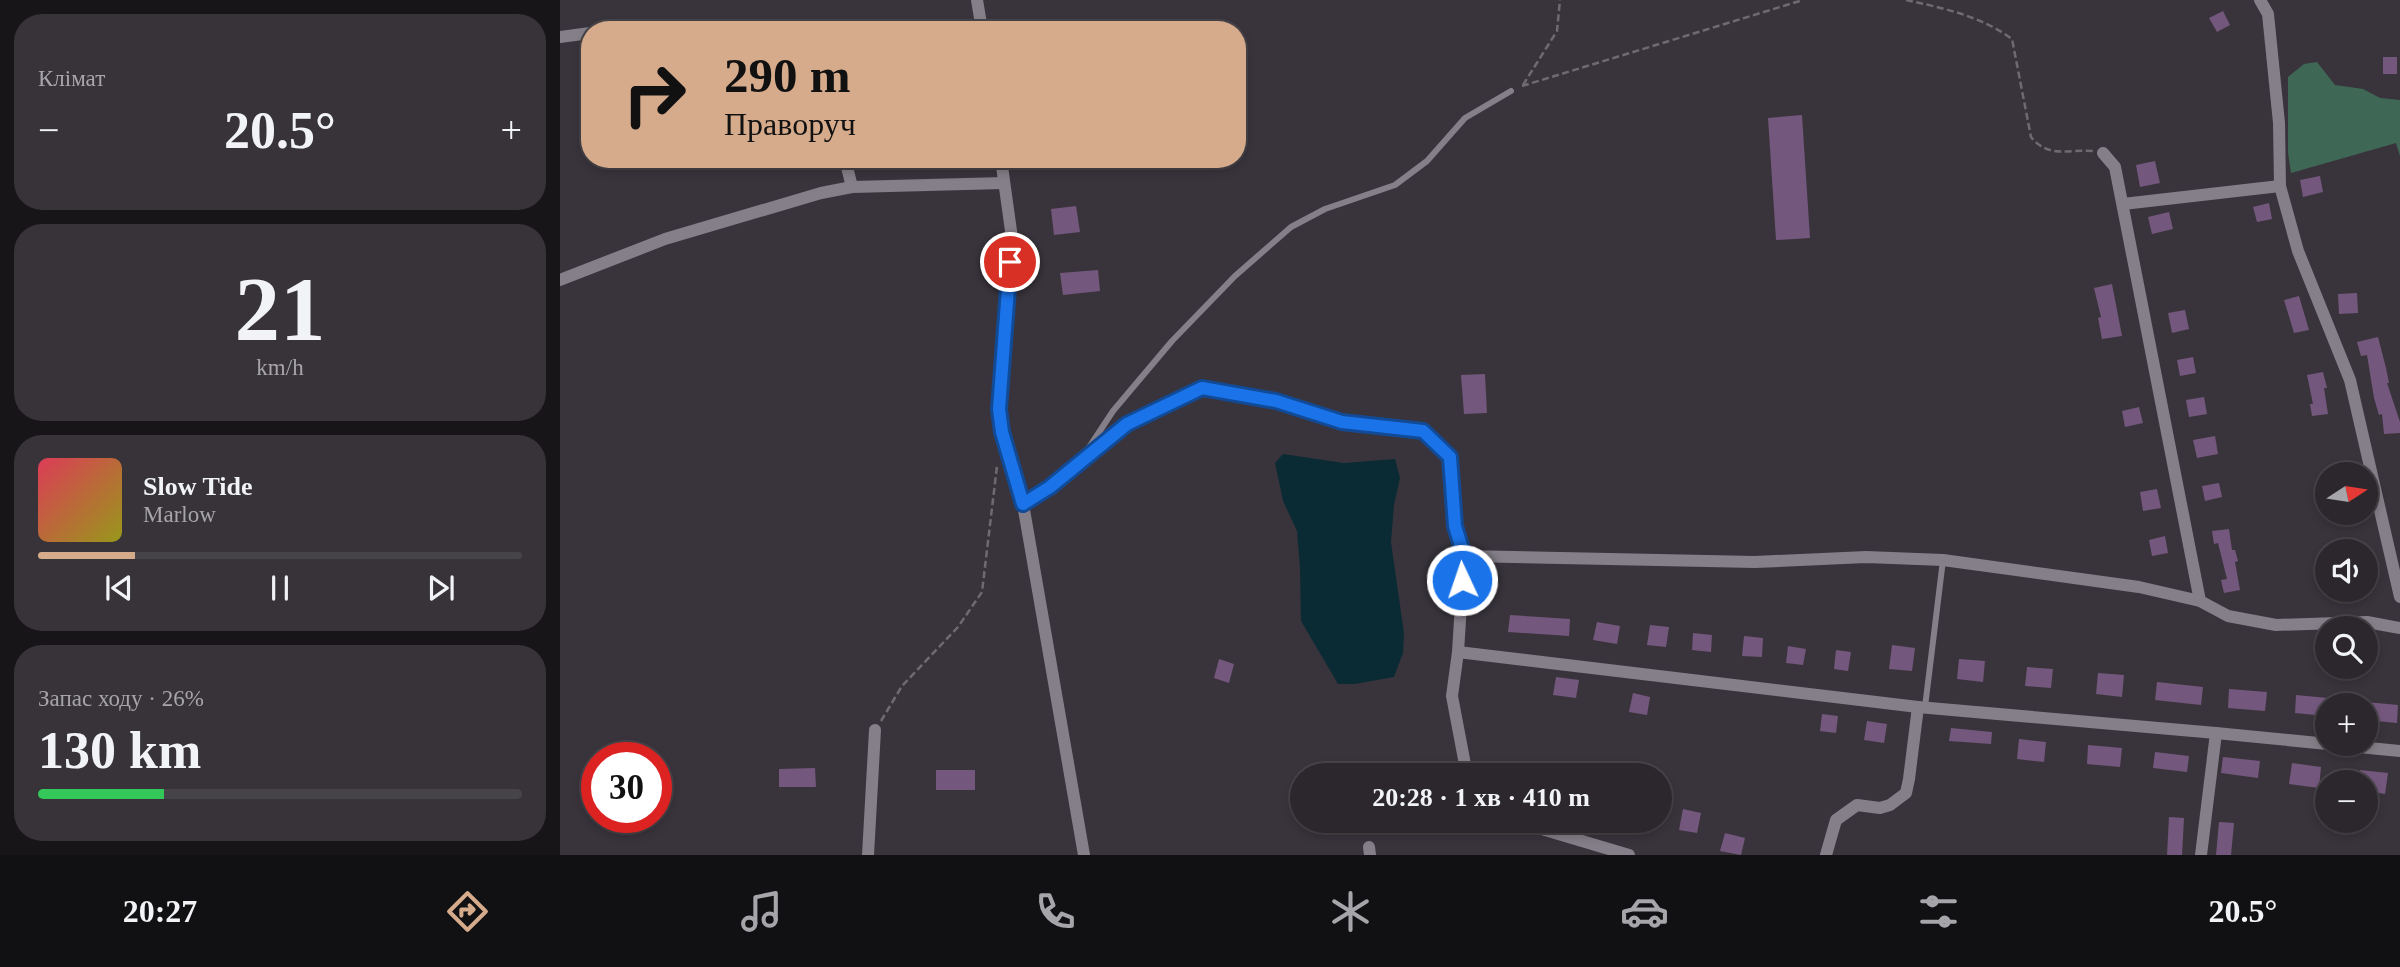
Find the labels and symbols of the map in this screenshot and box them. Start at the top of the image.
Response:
pin [980,232,1040,292]
north arrow [2315,462,2378,525]
position arrow [1425,543,1499,617]
speed limit sign: 30 [581,742,672,833]

